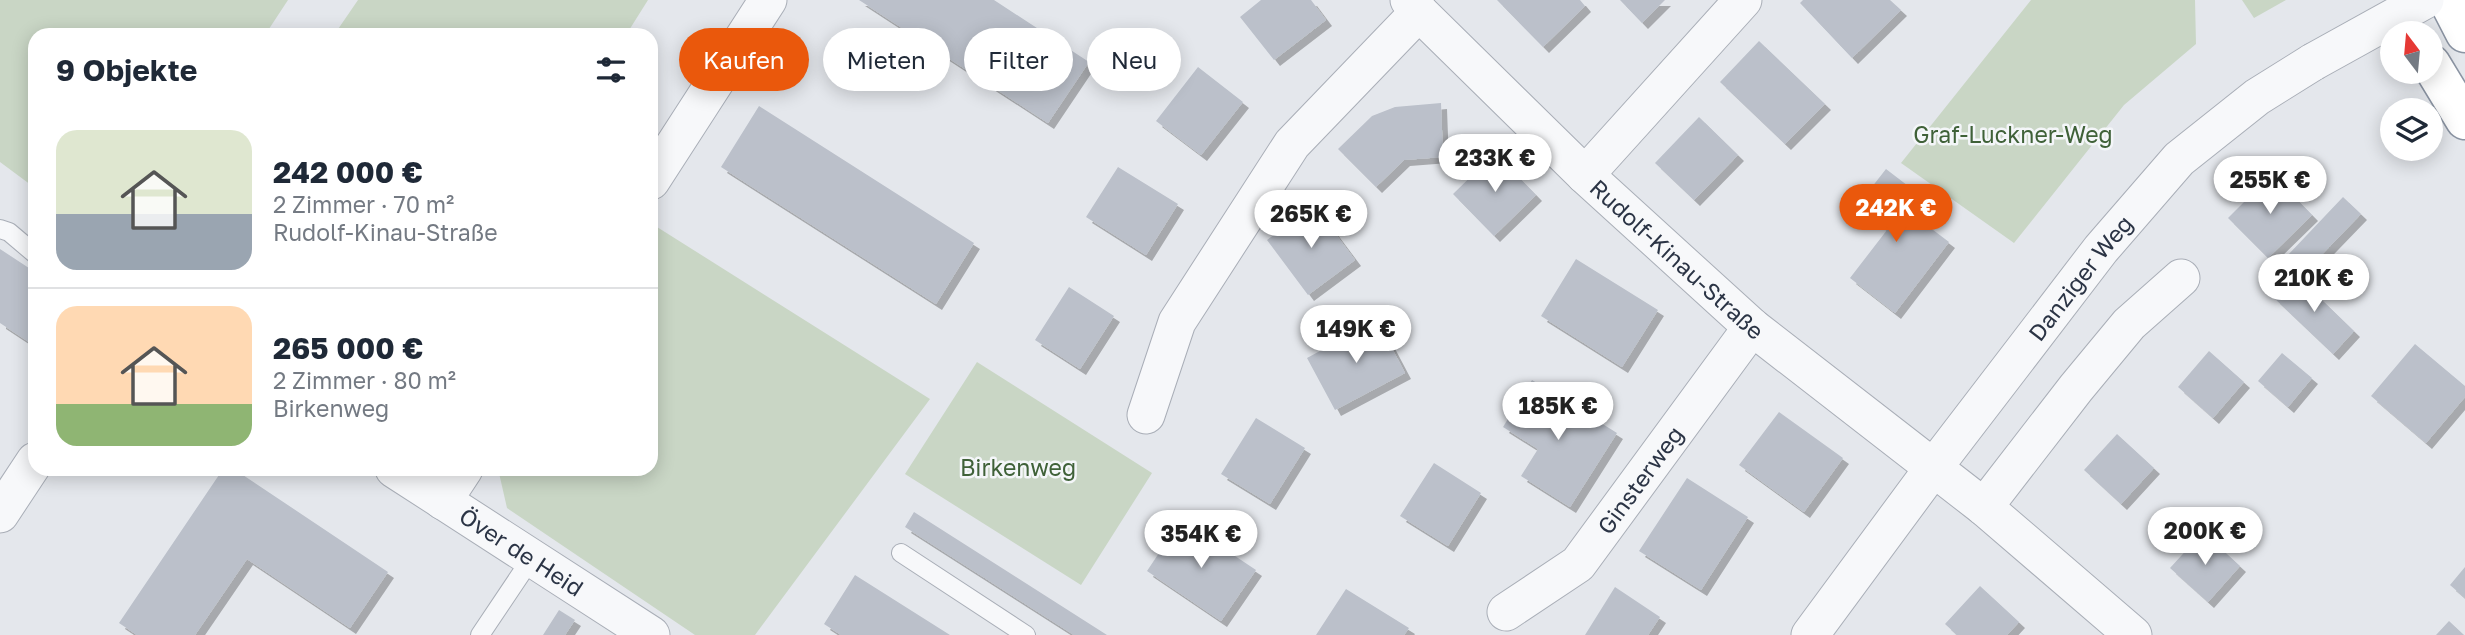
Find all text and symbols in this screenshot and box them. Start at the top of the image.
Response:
north arrow [2380,21,2443,84]
map controls [2380,21,2443,161]
chip: Kaufen [679,28,809,91]
chip: Mieten [823,28,950,91]
chip: Filter [964,28,1073,91]
chip: Neu [1087,28,1181,91]
icon: filters [592,51,630,89]
text: 9 Objekte [56,52,198,88]
button: layers [2380,98,2443,161]
park label: Graf-Luckner-Weg [1913,120,2113,148]
pin: 233K € [1438,134,1552,194]
text: 233K € [1455,143,1535,171]
text: 242 000 € [273,154,423,190]
pin: 255K € [2213,156,2327,216]
icon: home [112,158,196,242]
text: 255K € [2230,165,2310,193]
street label: Rudolf-Kinau-Straße [1585,173,1769,345]
pin: 242K € [1839,184,1953,244]
text: 2 Zimmer · 70 m² [273,190,454,218]
pin: 265K € [1254,190,1368,250]
text: 242K € [1855,193,1937,221]
text: 265K € [1270,199,1352,227]
street label: Danziger Weg [2022,209,2138,346]
text: Rudolf-Kinau-Straße [273,218,498,246]
pin: 210K € [2257,254,2371,314]
text: 210K € [2274,263,2354,291]
pin: 149K € [1299,306,1413,365]
text: 149K € [1316,314,1396,342]
text: 265 000 € [273,330,423,366]
icon: home [112,334,196,418]
text: 2 Zimmer · 80 m² [273,366,456,394]
pin: 185K € [1501,382,1615,442]
text: 185K € [1518,391,1598,419]
text: Birkenweg [273,394,389,422]
street label: Ginsterweg [1591,420,1689,539]
park label: Birkenweg [960,453,1076,481]
street label: Över de Heid [454,501,589,602]
pin: 200K € [2148,508,2262,567]
pin: 354K € [1144,510,1258,570]
text: 200K € [2164,516,2246,544]
text: 354K € [1160,519,1242,547]

